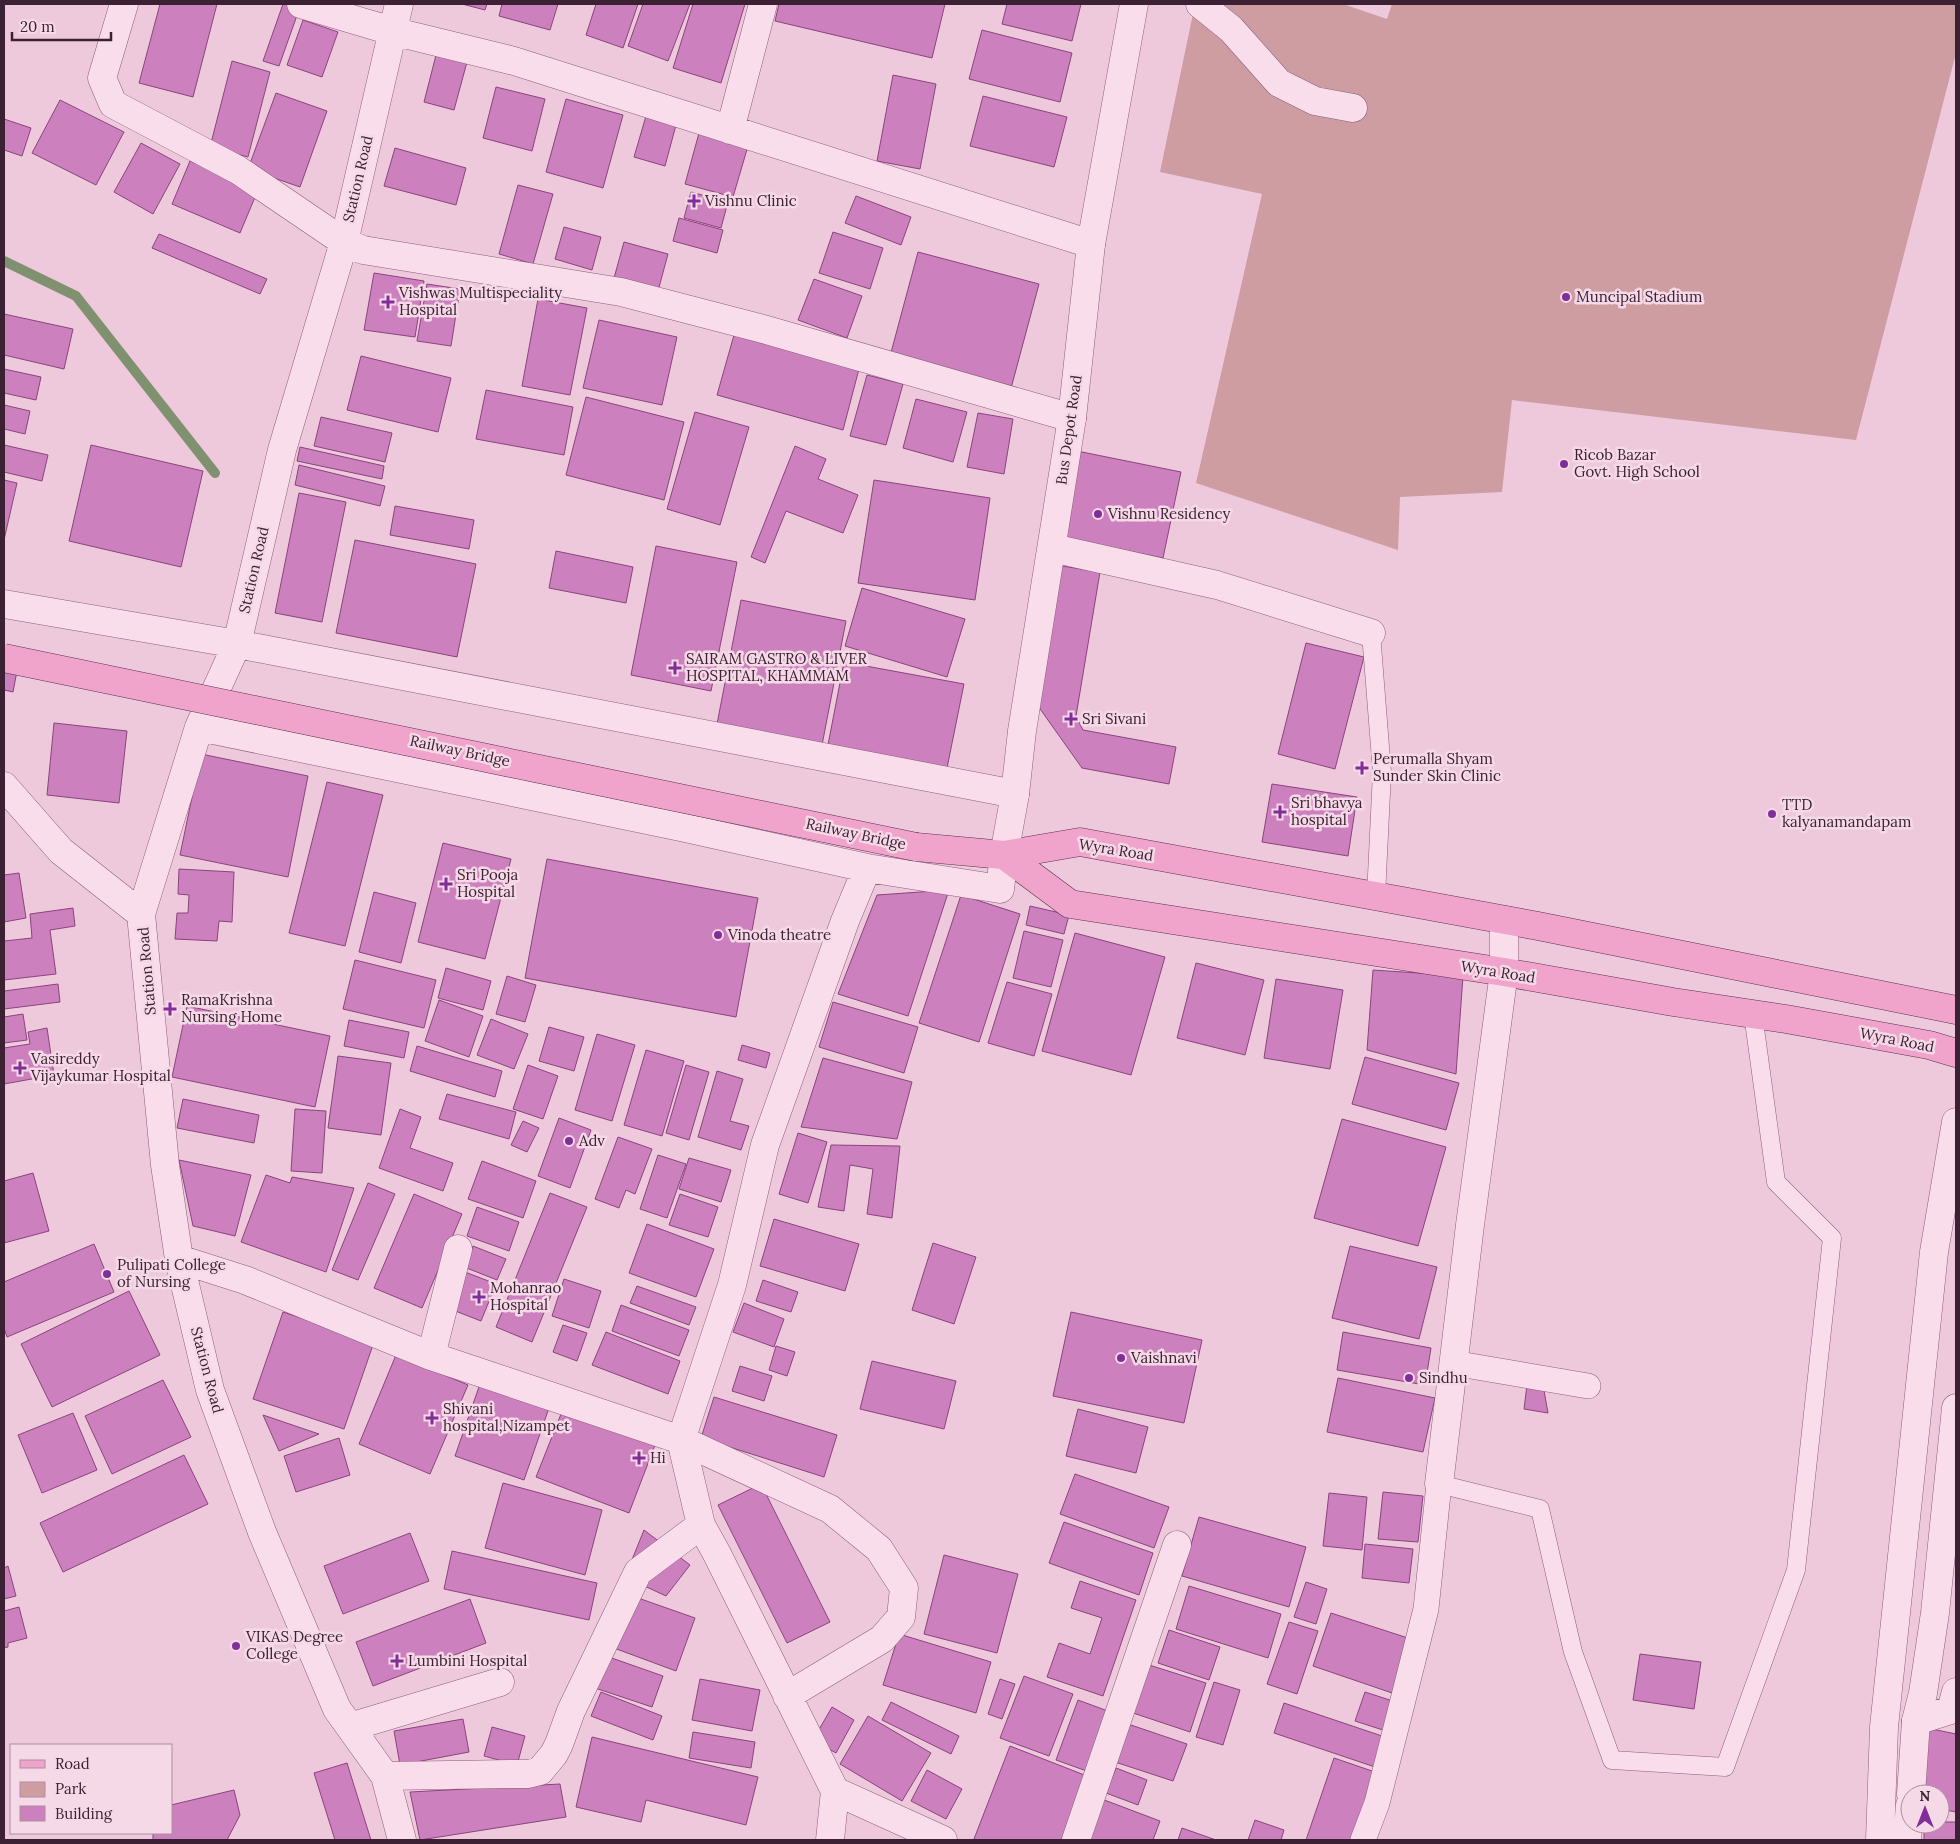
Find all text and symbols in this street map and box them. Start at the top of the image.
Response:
scale bar [12,10,111,42]
text: 20 m [20,17,55,36]
street label: Station Road [338,134,377,224]
place label: Vishnu Clinic [704,191,797,210]
marker: Vishnu Clinic [687,194,701,208]
place label: Vishwas Multispeciality Hospital [398,283,562,319]
place label: Muncipal Stadium [1576,287,1702,306]
marker: Muncipal Stadium [1560,291,1572,303]
marker: Vishwas Multispeciality Hospital [381,295,395,309]
street label: Bus Depot Road [1051,374,1086,486]
place label: Ricob Bazar Govt. High School [1574,445,1700,481]
marker: Ricob Bazar Govt. High School [1558,458,1570,470]
place label: Vishnu Residency [1107,504,1230,523]
marker: Vishnu Residency [1092,508,1104,520]
street label: Station Road [234,525,273,615]
place label: SAIRAM GASTRO & LIVER HOSPITAL, KHAMMAM [686,649,868,685]
marker: SAIRAM GASTRO & LIVER HOSPITAL, KHAMMAM [668,661,682,675]
place label: Sri Sivani [1082,709,1146,728]
marker: Sri Sivani [1064,712,1078,726]
street label: Railway Bridge [408,731,512,770]
place label: Perumalla Shyam Sunder Skin Clinic [1373,749,1501,785]
marker: Perumalla Shyam Sunder Skin Clinic [1355,761,1369,775]
place label: Sri bhavya hospital [1291,793,1363,829]
place label: TTD kalyanamandapam [1782,795,1911,831]
marker: Sri bhavya hospital [1273,805,1287,819]
marker: TTD kalyanamandapam [1766,808,1778,820]
street label: Railway Bridge [804,814,908,853]
street label: Wyra Road [1077,834,1155,865]
place label: Sri Pooja Hospital [457,865,518,901]
marker: Sri Pooja Hospital [439,877,453,891]
place label: Vinoda theatre [727,925,831,944]
street label: Station Road [133,926,160,1016]
marker: Vinoda theatre [712,929,724,941]
street label: Wyra Road [1459,956,1537,987]
place label: RamaKrishna Nursing Home [181,990,282,1026]
marker: RamaKrishna Nursing Home [163,1002,177,1016]
street label: Wyra Road [1858,1023,1936,1056]
place label: Vasireddy Vijaykumar Hospital [30,1049,171,1085]
marker: Vasireddy Vijaykumar Hospital [13,1061,27,1075]
place label: Adv [578,1131,605,1150]
marker: Adv [563,1135,575,1147]
place label: Pulipati College of Nursing [117,1255,226,1291]
marker: Pulipati College of Nursing [101,1268,113,1280]
place label: Mohanrao Hospital [490,1278,561,1314]
marker: Mohanrao Hospital [472,1290,486,1304]
street label: Station Road [187,1325,228,1415]
place label: Vaishnavi [1130,1348,1197,1367]
marker: Vaishnavi [1115,1352,1127,1364]
place label: Sindhu [1419,1368,1468,1387]
marker: Sindhu [1403,1372,1415,1384]
place label: Shivani hospital,Nizampet [443,1399,570,1435]
marker: Shivani hospital,Nizampet [425,1411,439,1425]
place label: Hi [650,1448,666,1467]
marker: Hi [632,1451,646,1465]
place label: VIKAS Degree College [245,1627,343,1663]
marker: VIKAS Degree College [230,1640,242,1652]
place label: Lumbini Hospital [408,1651,527,1670]
marker: Lumbini Hospital [390,1654,404,1668]
legend [10,1744,172,1834]
text: Road [55,1754,90,1773]
text: Park [55,1779,86,1798]
north arrow [1900,1784,1950,1834]
text: N [1920,1787,1931,1805]
text: Building [55,1804,113,1823]

